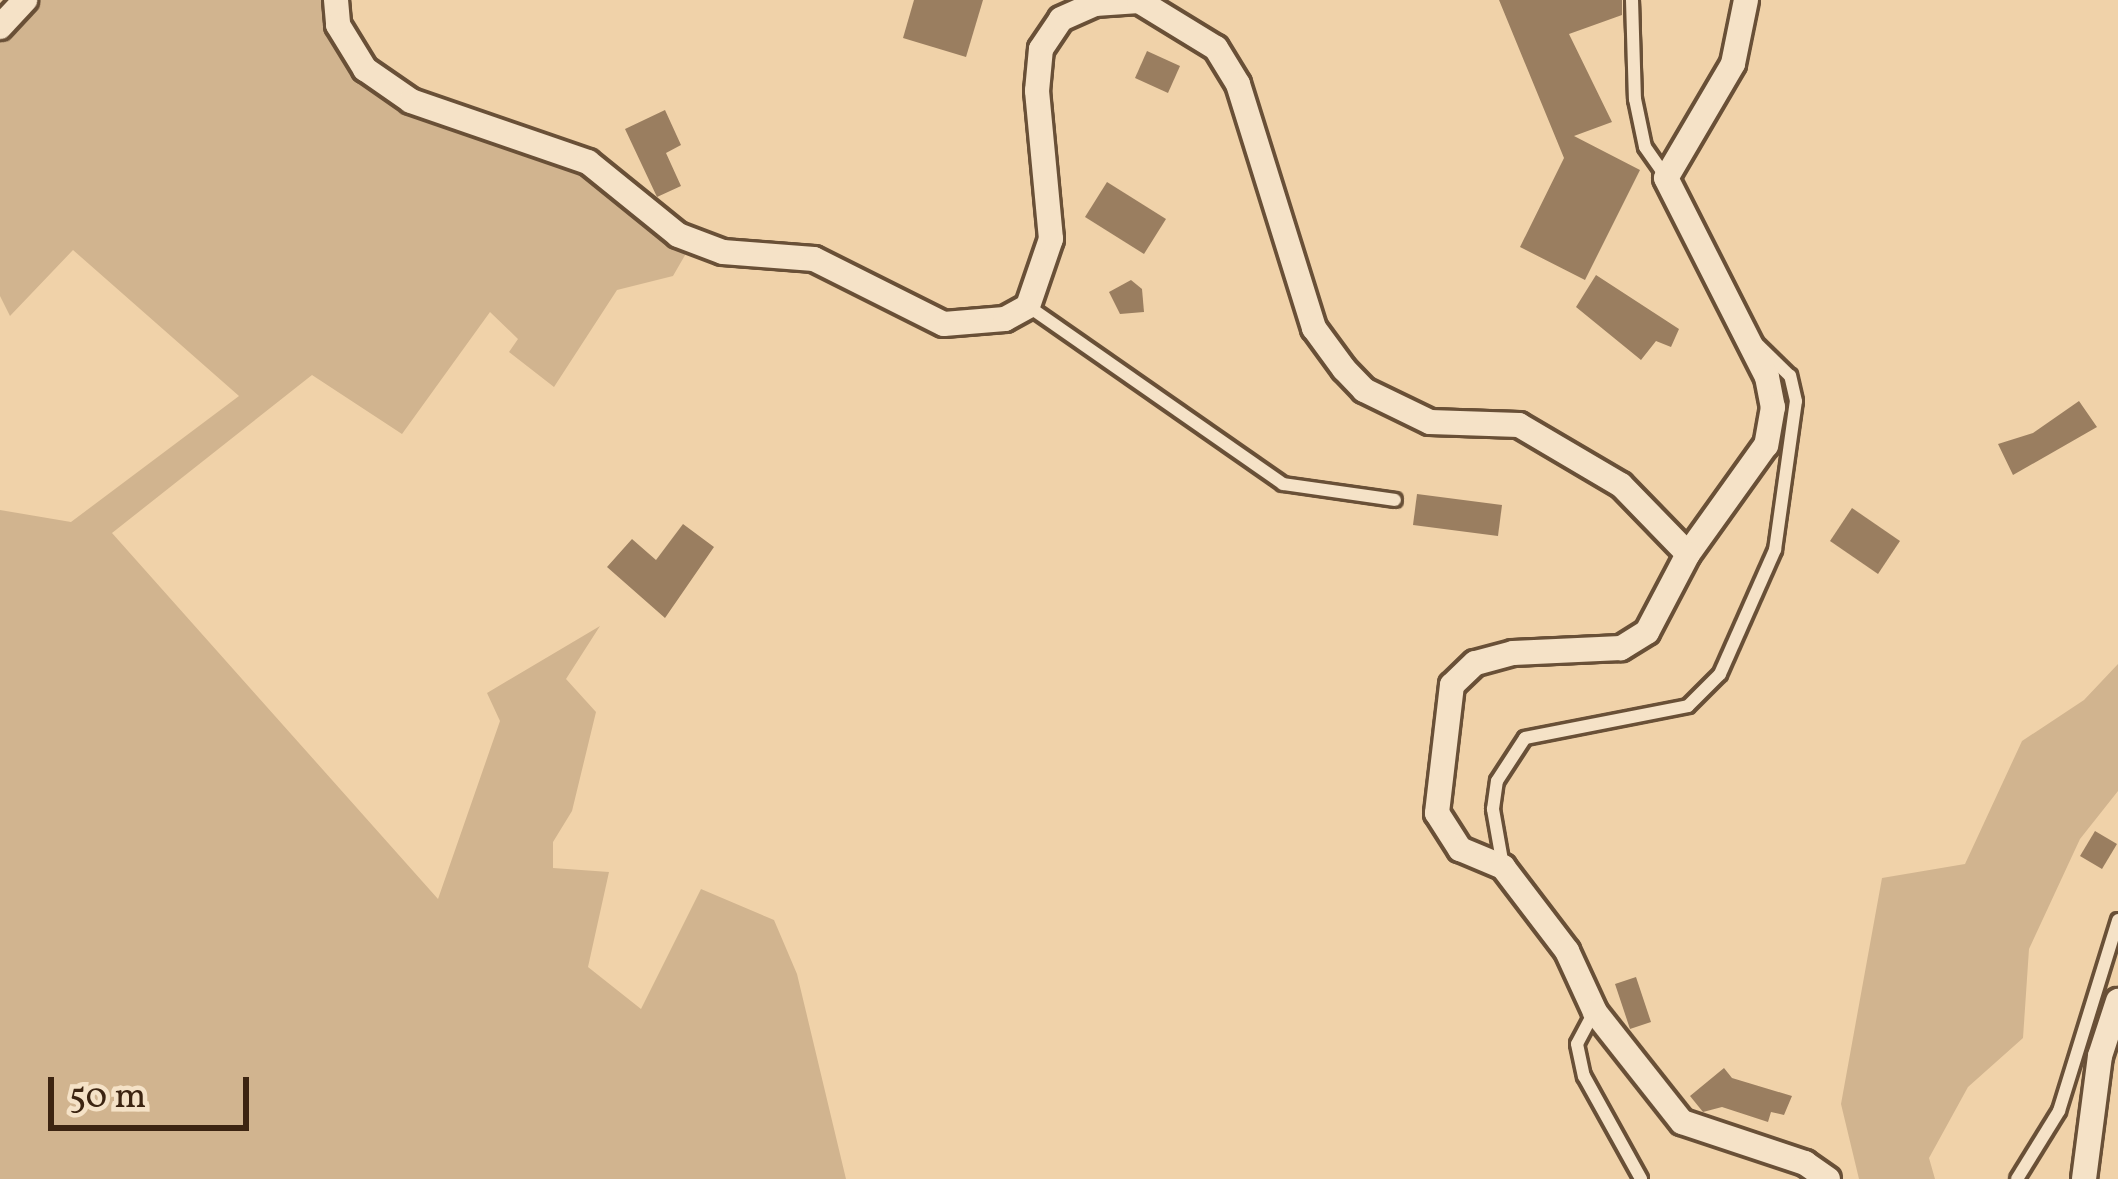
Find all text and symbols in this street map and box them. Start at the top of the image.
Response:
scale bar [54,1053,255,1127]
text: 50 m [69,1073,146,1123]

